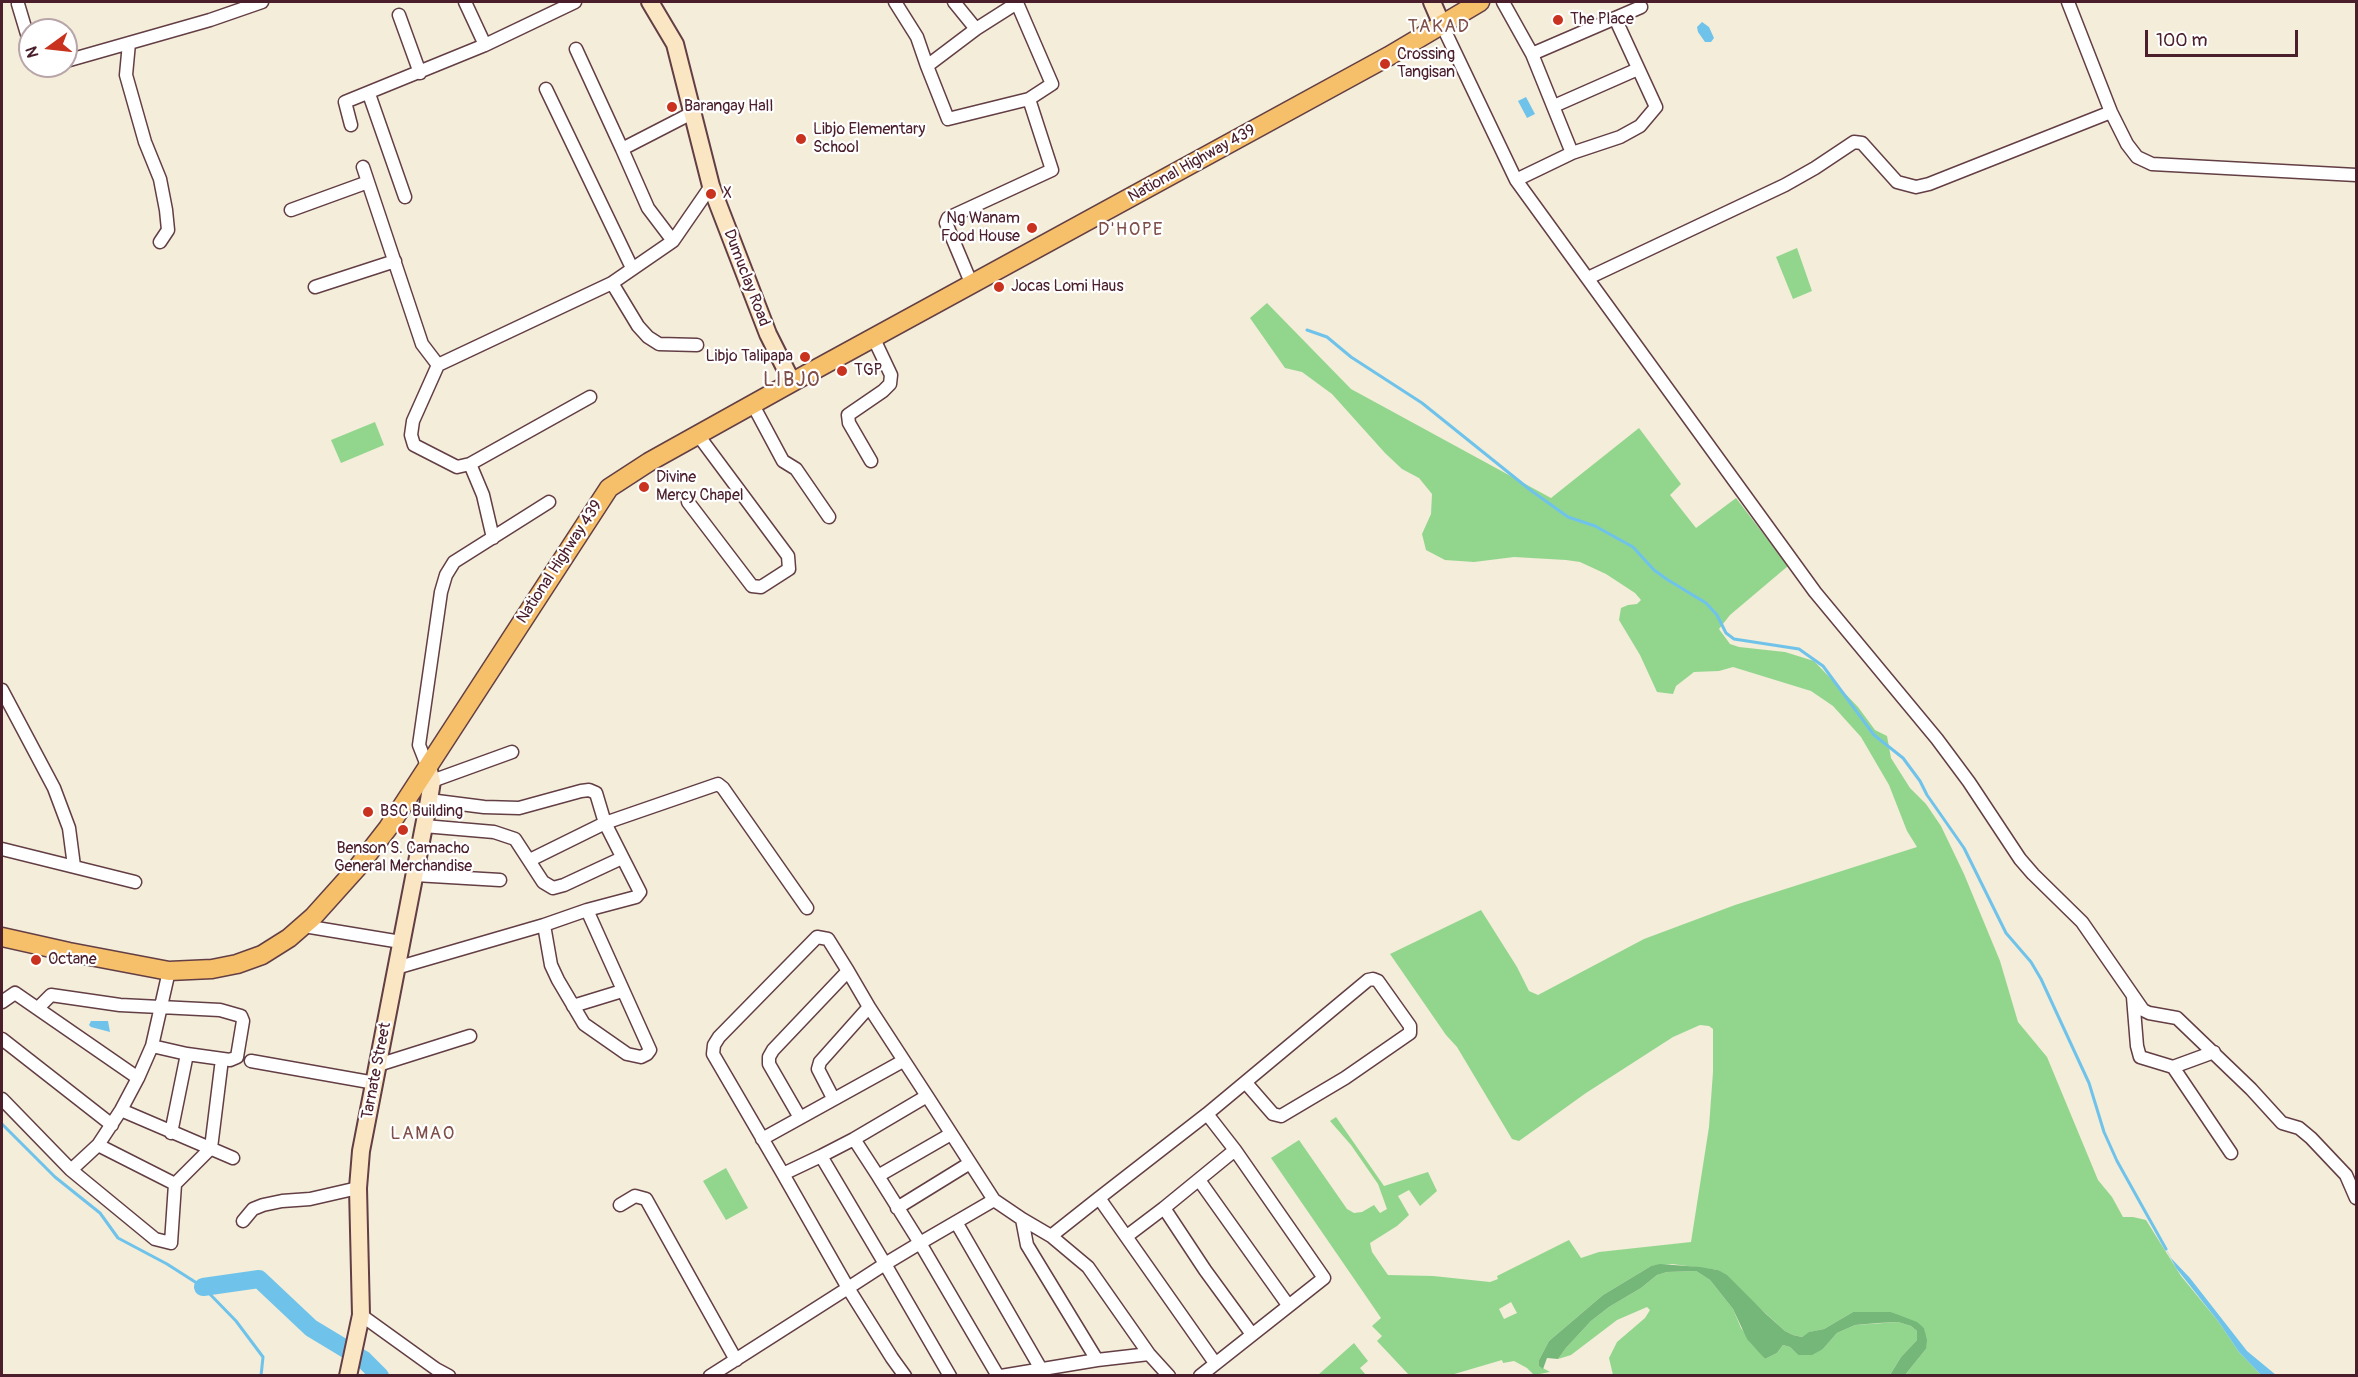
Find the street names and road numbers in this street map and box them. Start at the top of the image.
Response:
street label: National Highway 439 [1125,121,1259,207]
street label: Dumuclay Road [719,227,773,329]
street label: National Highway 439 [513,497,607,627]
street label: Tarnate Street [358,1021,396,1121]

